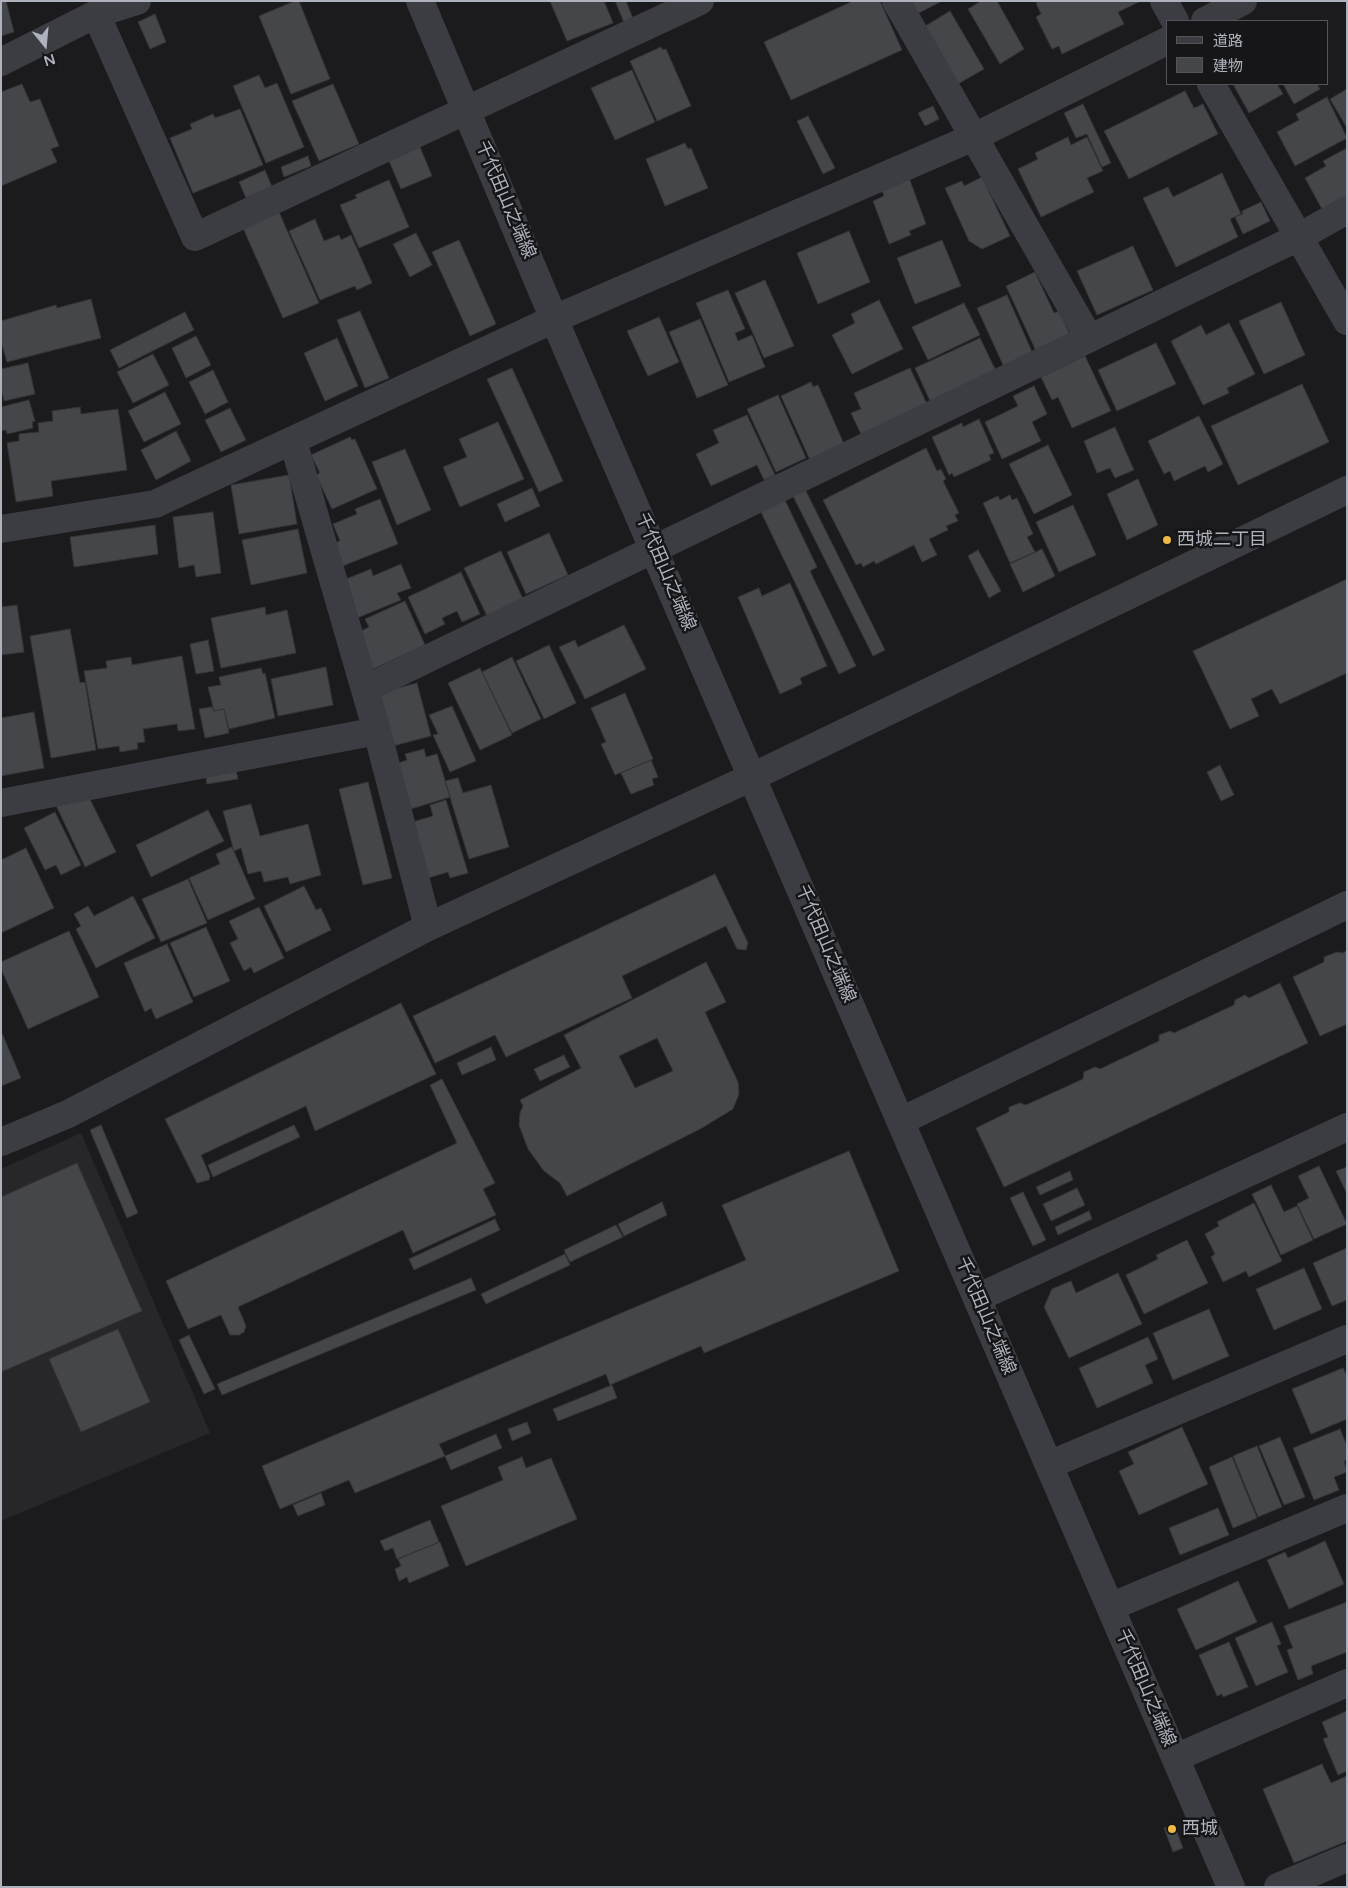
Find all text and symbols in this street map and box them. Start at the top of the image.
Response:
north arrow [20,20,70,70]
legend [1166,20,1328,85]
text: 道路 [1213,32,1243,50]
text: N [42,50,57,70]
text: 建物 [1213,57,1243,75]
street label: 千代田山之端線 [470,138,540,262]
street label: 千代田山之端線 [630,510,700,634]
place label: 西城二丁目 [1177,529,1267,551]
marker: 西城二丁目 [1161,534,1173,546]
street label: 千代田山之端線 [790,882,860,1006]
street label: 千代田山之端線 [950,1254,1020,1378]
street label: 千代田山之端線 [1110,1626,1180,1750]
place label: 西城 [1182,1818,1218,1840]
marker: 西城 [1166,1823,1178,1835]

